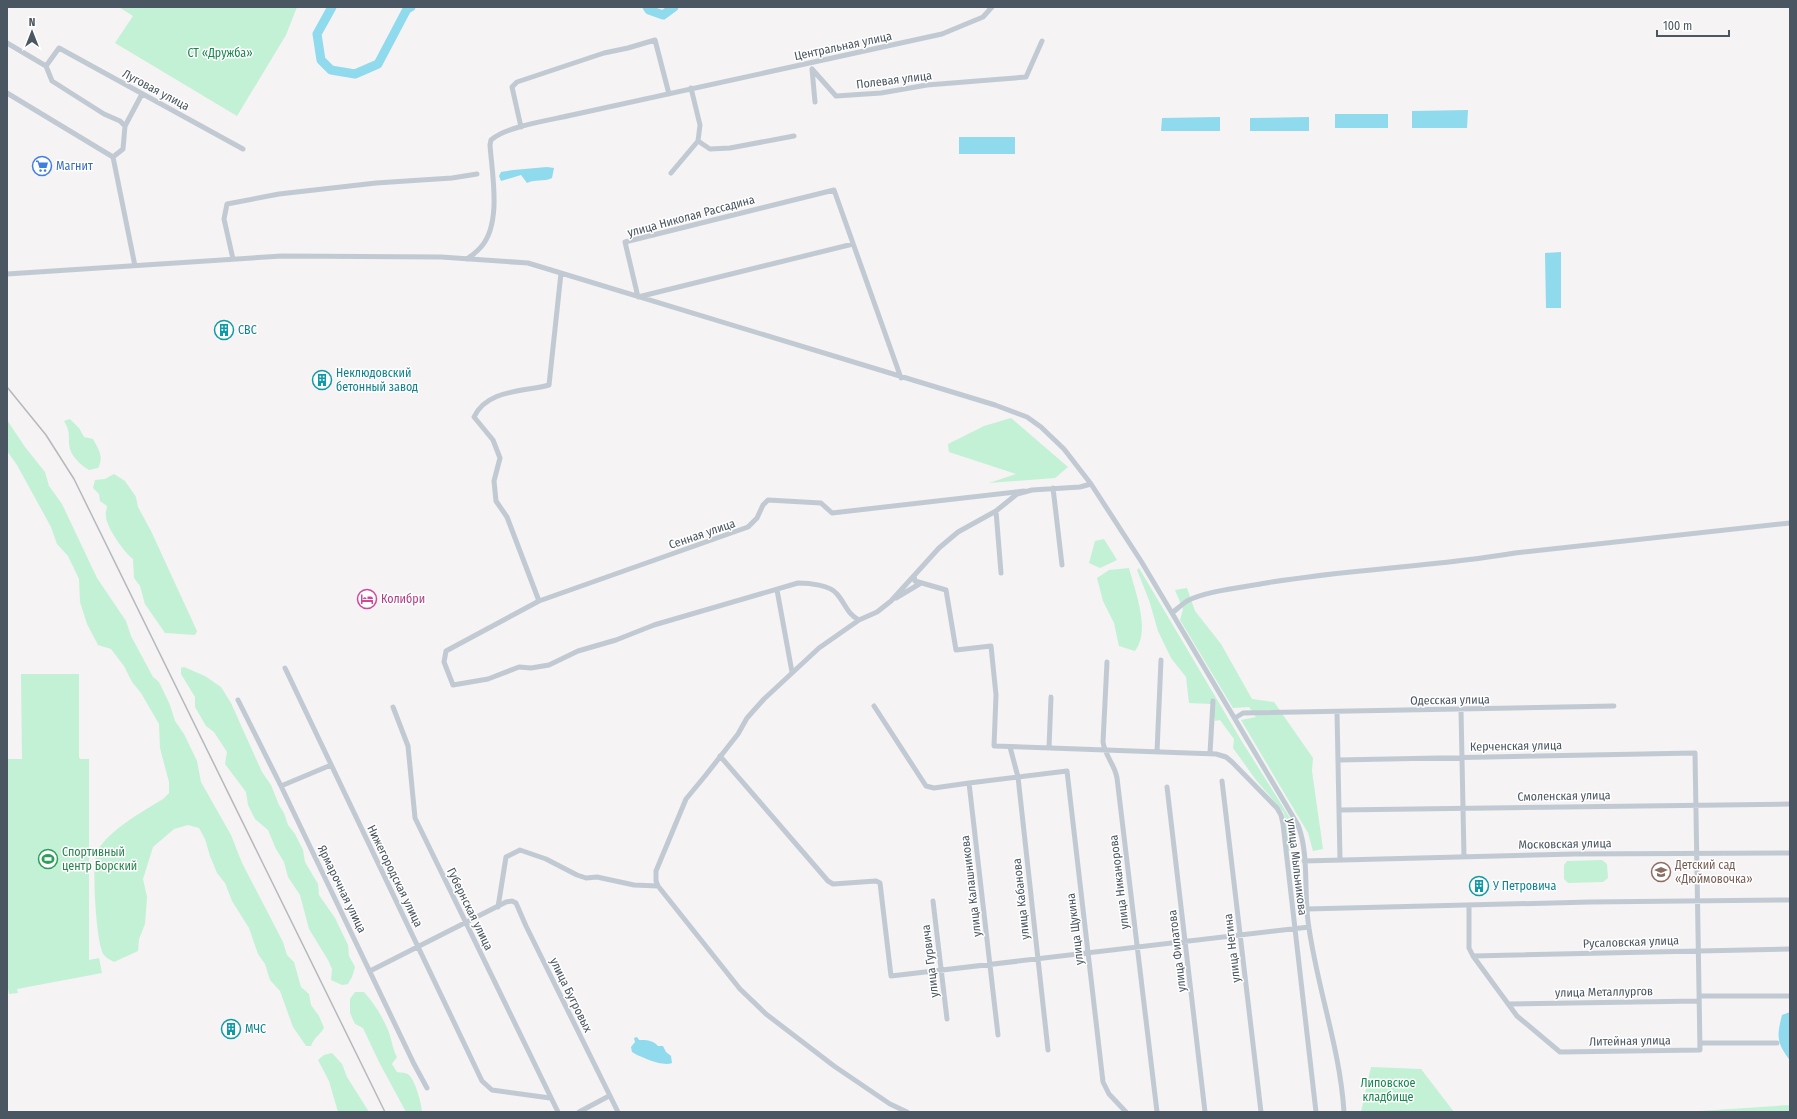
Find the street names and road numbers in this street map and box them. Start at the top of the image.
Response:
street label: Центральная улица [793,29,893,63]
street label: Луговая улица [120,67,192,114]
street label: Полевая улица [855,68,933,92]
street label: улица Николая Рассадина [626,192,756,240]
street label: Сенная улица [667,516,737,552]
street label: Одесская улица [1410,692,1490,708]
street label: Керченская улица [1470,738,1562,754]
street label: Смоленская улица [1517,788,1611,804]
street label: улица Мыльникова [1284,818,1310,916]
street label: Нижегородская улица [364,823,426,929]
street label: улица Калашникова [958,834,984,938]
street label: улица Никанорова [1106,834,1132,930]
street label: Московская улица [1518,836,1612,852]
street label: Ярмарочная улица [315,843,369,935]
street label: улица Кабанова [1010,858,1032,940]
street label: Губернская улица [444,865,496,953]
street label: улица Щукина [1064,892,1086,966]
street label: улица Филатова [1165,909,1189,993]
street label: улица Негина [1221,913,1243,983]
street label: улица Гурвича [919,924,941,998]
street label: Русаловская улица [1583,933,1679,951]
street label: улица Бугровых [547,955,595,1035]
street label: улица Металлургов [1555,984,1653,1000]
street label: Литейная улица [1589,1033,1671,1049]

